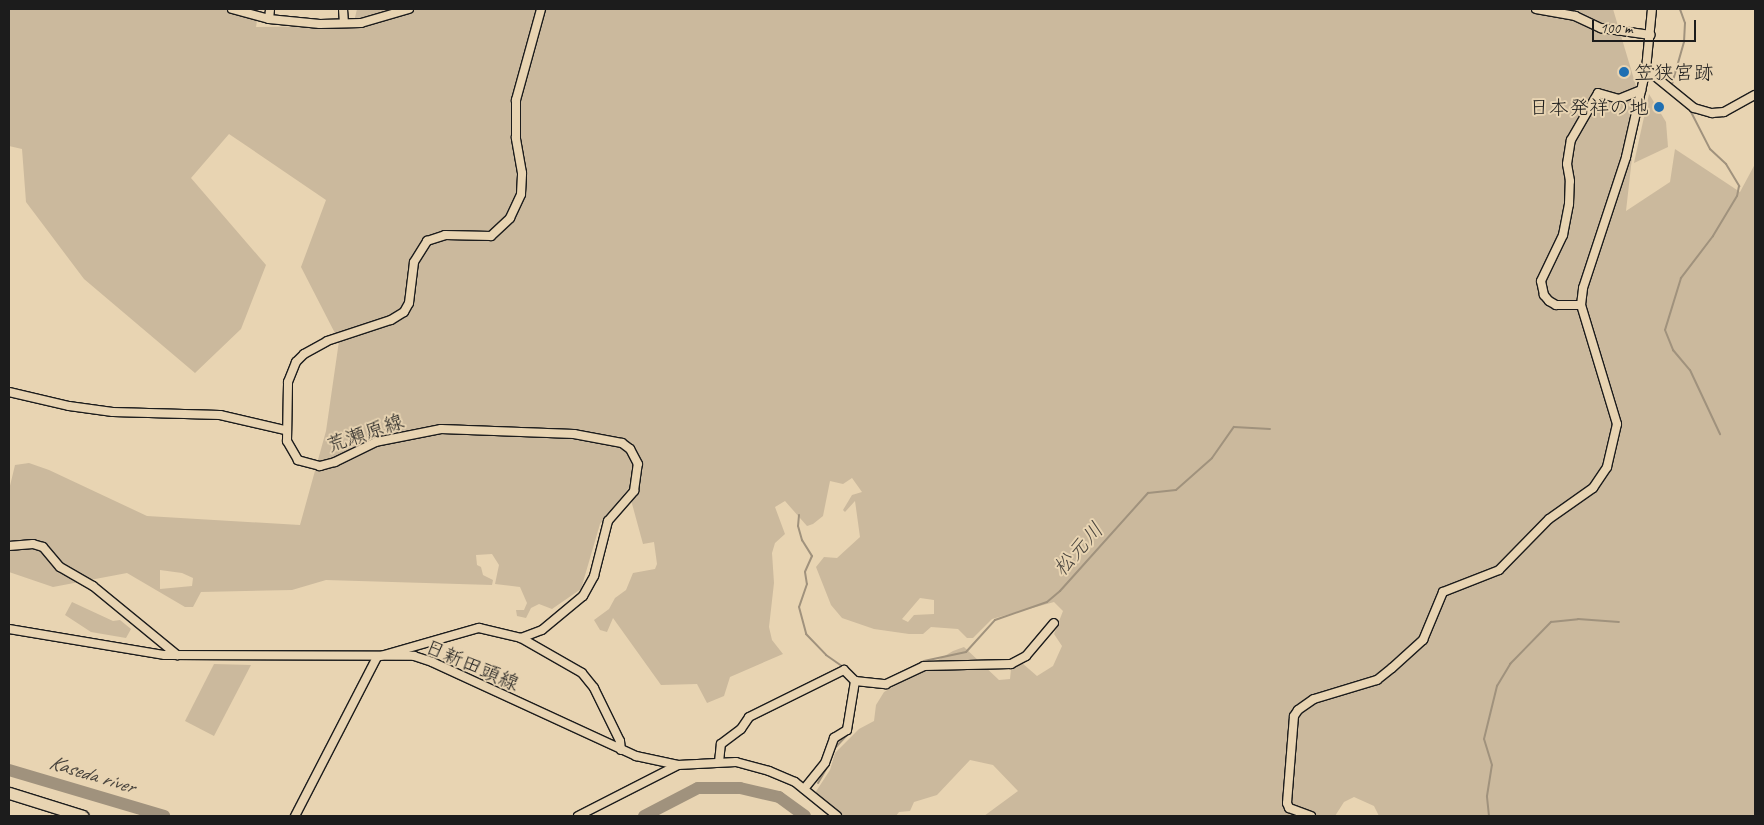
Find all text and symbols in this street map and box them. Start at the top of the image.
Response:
scale bar [1594,10,1698,42]
text: 100 m [1600,19,1632,38]
place label: 笠狭宮跡 [1634,60,1714,84]
marker: 笠狭宮跡 [1618,66,1630,78]
place label: 日本発祥の地 [1529,95,1649,119]
marker: 日本発祥の地 [1653,101,1665,113]
street label: 荒瀬原線 [323,409,407,457]
water label: 松元川 [1048,517,1108,581]
street label: 日新田頭線 [421,634,523,696]
water label: Kaseda river [46,749,138,799]

